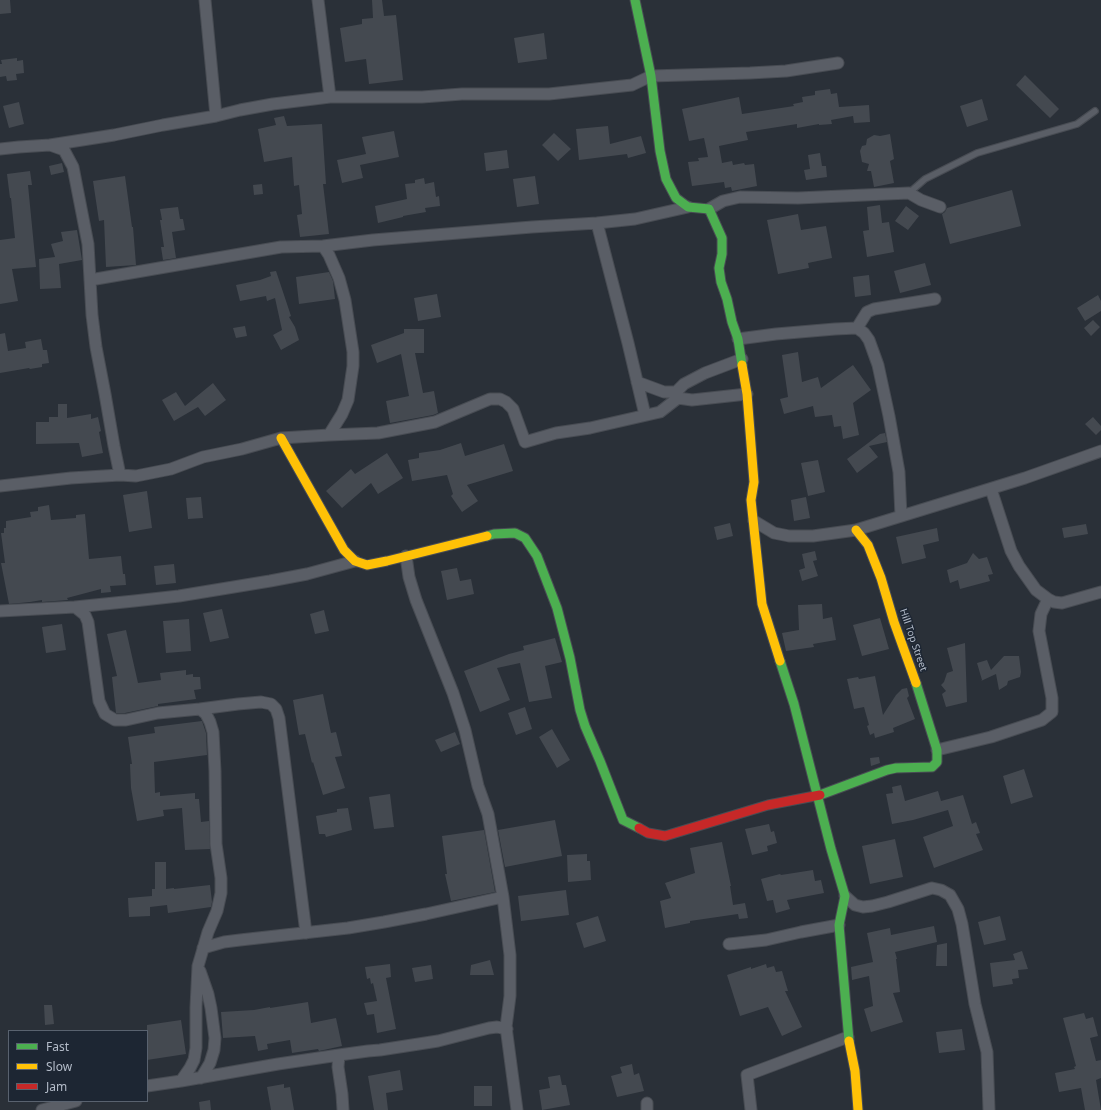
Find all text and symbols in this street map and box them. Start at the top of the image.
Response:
street label: Hill Top Street [897,607,929,673]
legend [8,1030,148,1102]
text: Fast [46,1038,69,1055]
text: Slow [46,1058,72,1075]
text: Jam [46,1078,67,1095]

